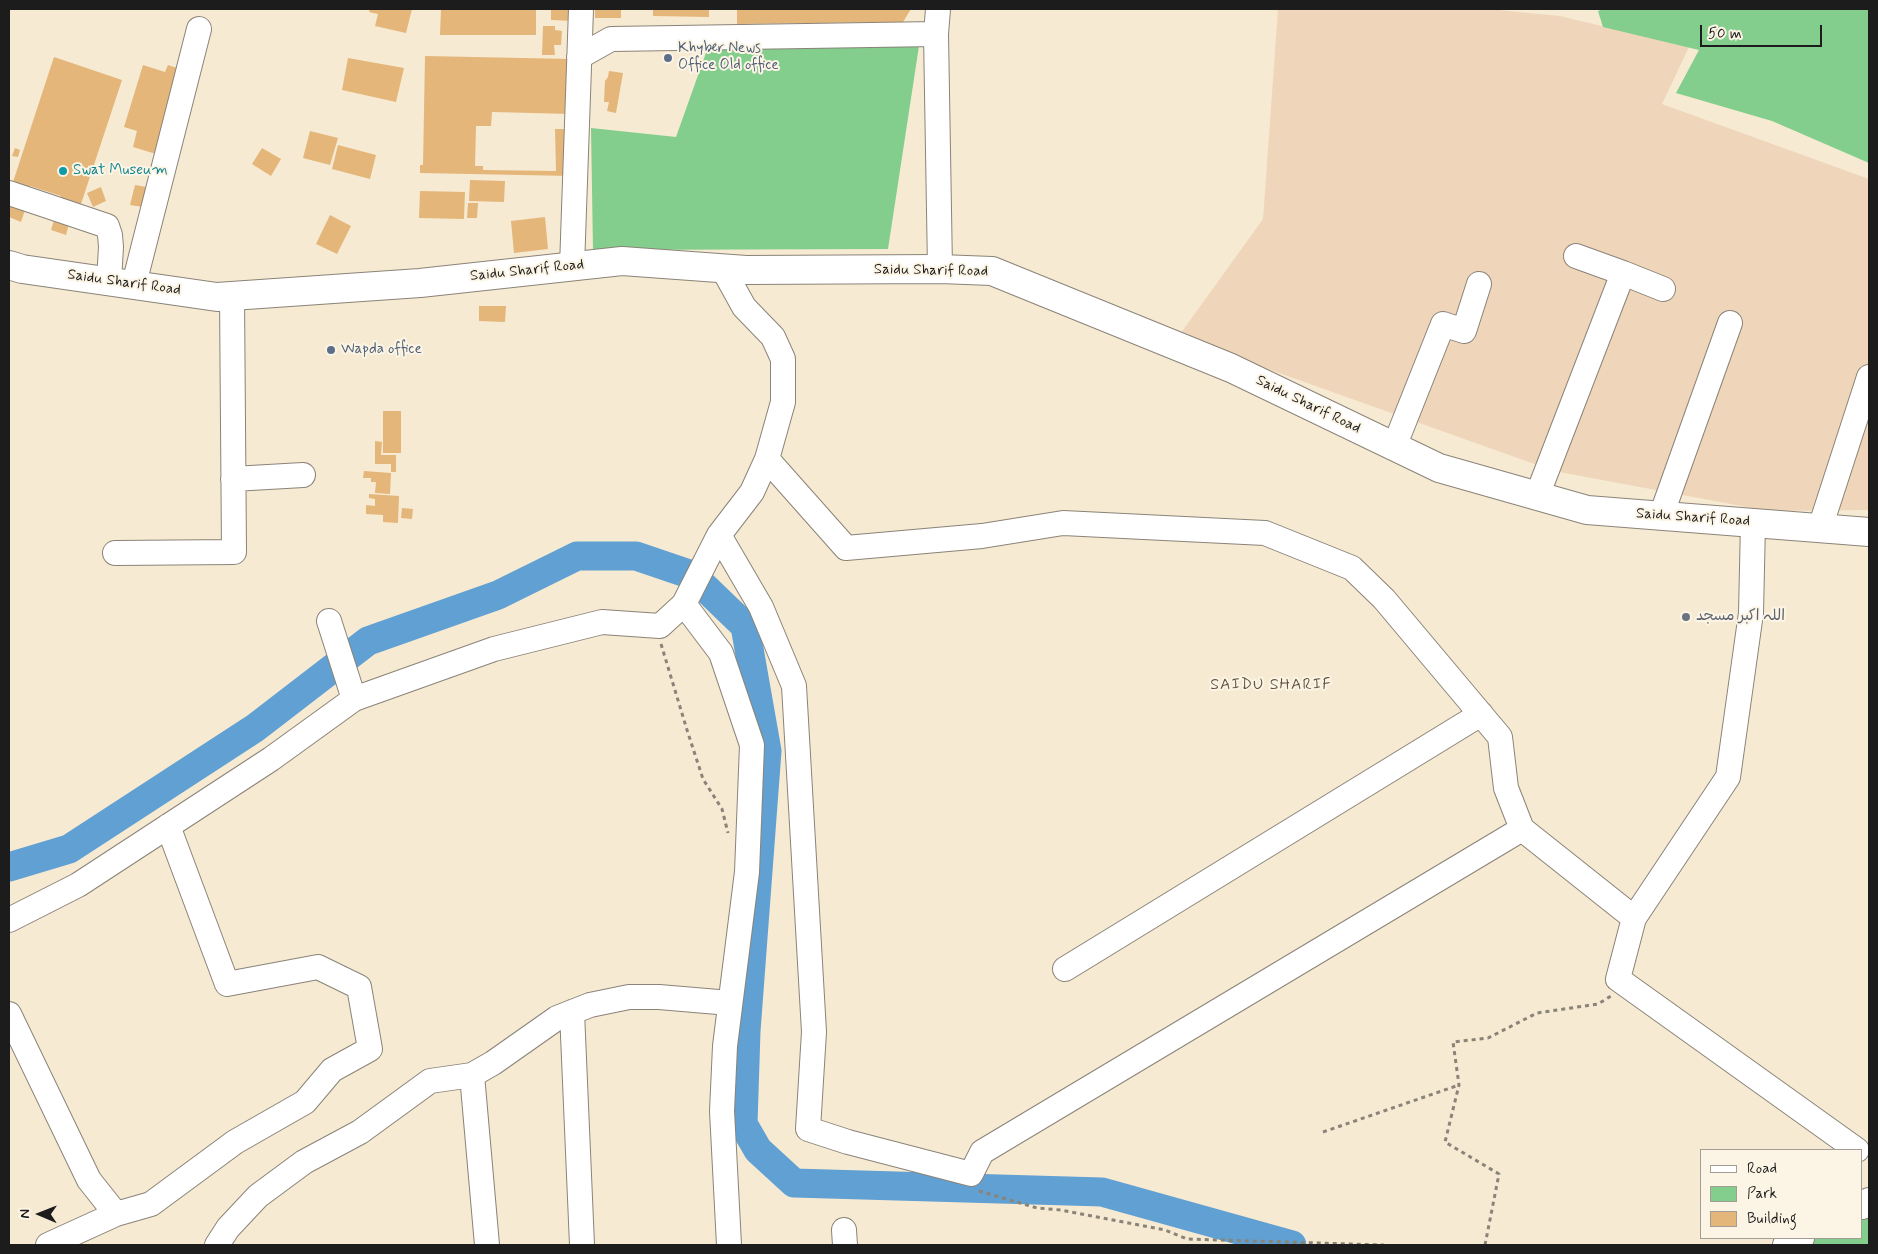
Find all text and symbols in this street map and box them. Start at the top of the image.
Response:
scale bar [1703,15,1826,47]
text: 50 m [1708,24,1742,44]
place label: Khyber News Office Old office [678,40,779,75]
marker: Khyber News Office Old office [662,52,674,64]
place label: Swat Museum [73,162,168,180]
marker: Swat Museum [57,165,69,177]
street label: Saidu Sharif Road [469,256,585,286]
street label: Saidu Sharif Road [874,261,988,281]
street label: Saidu Sharif Road [66,266,182,300]
place label: Wapda office [341,341,422,359]
marker: Wapda office [325,344,337,356]
street label: Saidu Sharif Road [1253,372,1363,438]
street label: Saidu Sharif Road [1635,505,1751,531]
place label: اللہ اکبر مسجد [1696,608,1785,626]
marker: اللہ اکبر مسجد [1680,611,1692,623]
district label: SAIDU SHARIF [1209,676,1333,696]
legend [1700,1149,1863,1239]
text: Road [1747,1159,1777,1179]
text: Park [1747,1184,1777,1204]
north arrow [15,1189,65,1239]
text: N [16,1209,34,1219]
text: Building [1747,1209,1797,1229]

